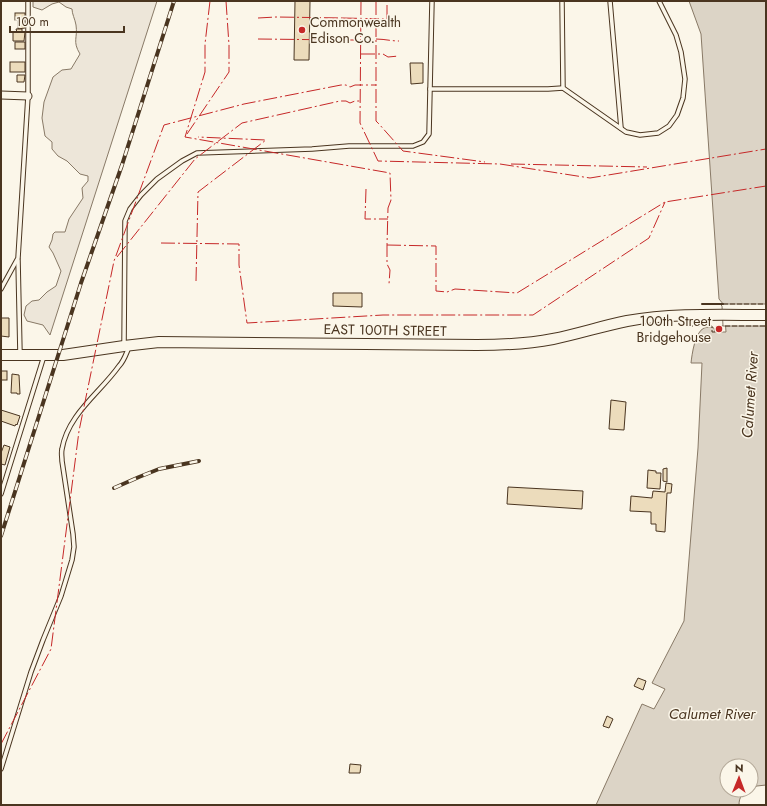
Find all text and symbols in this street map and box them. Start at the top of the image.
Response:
scale bar [10,8,124,34]
place label: Commonwealth Edison Co. [310,12,401,48]
text: 100 m [16,13,49,31]
marker: Commonwealth Edison Co. [297,25,307,35]
place label: 100th Street Bridgehouse [636,311,712,347]
street label: EAST 100TH STREET [323,319,447,341]
marker: 100th Street Bridgehouse [714,324,724,334]
water label: Calumet River [736,350,764,439]
water label: Calumet River [669,703,756,725]
north arrow [719,758,759,798]
text: N [735,760,744,776]

